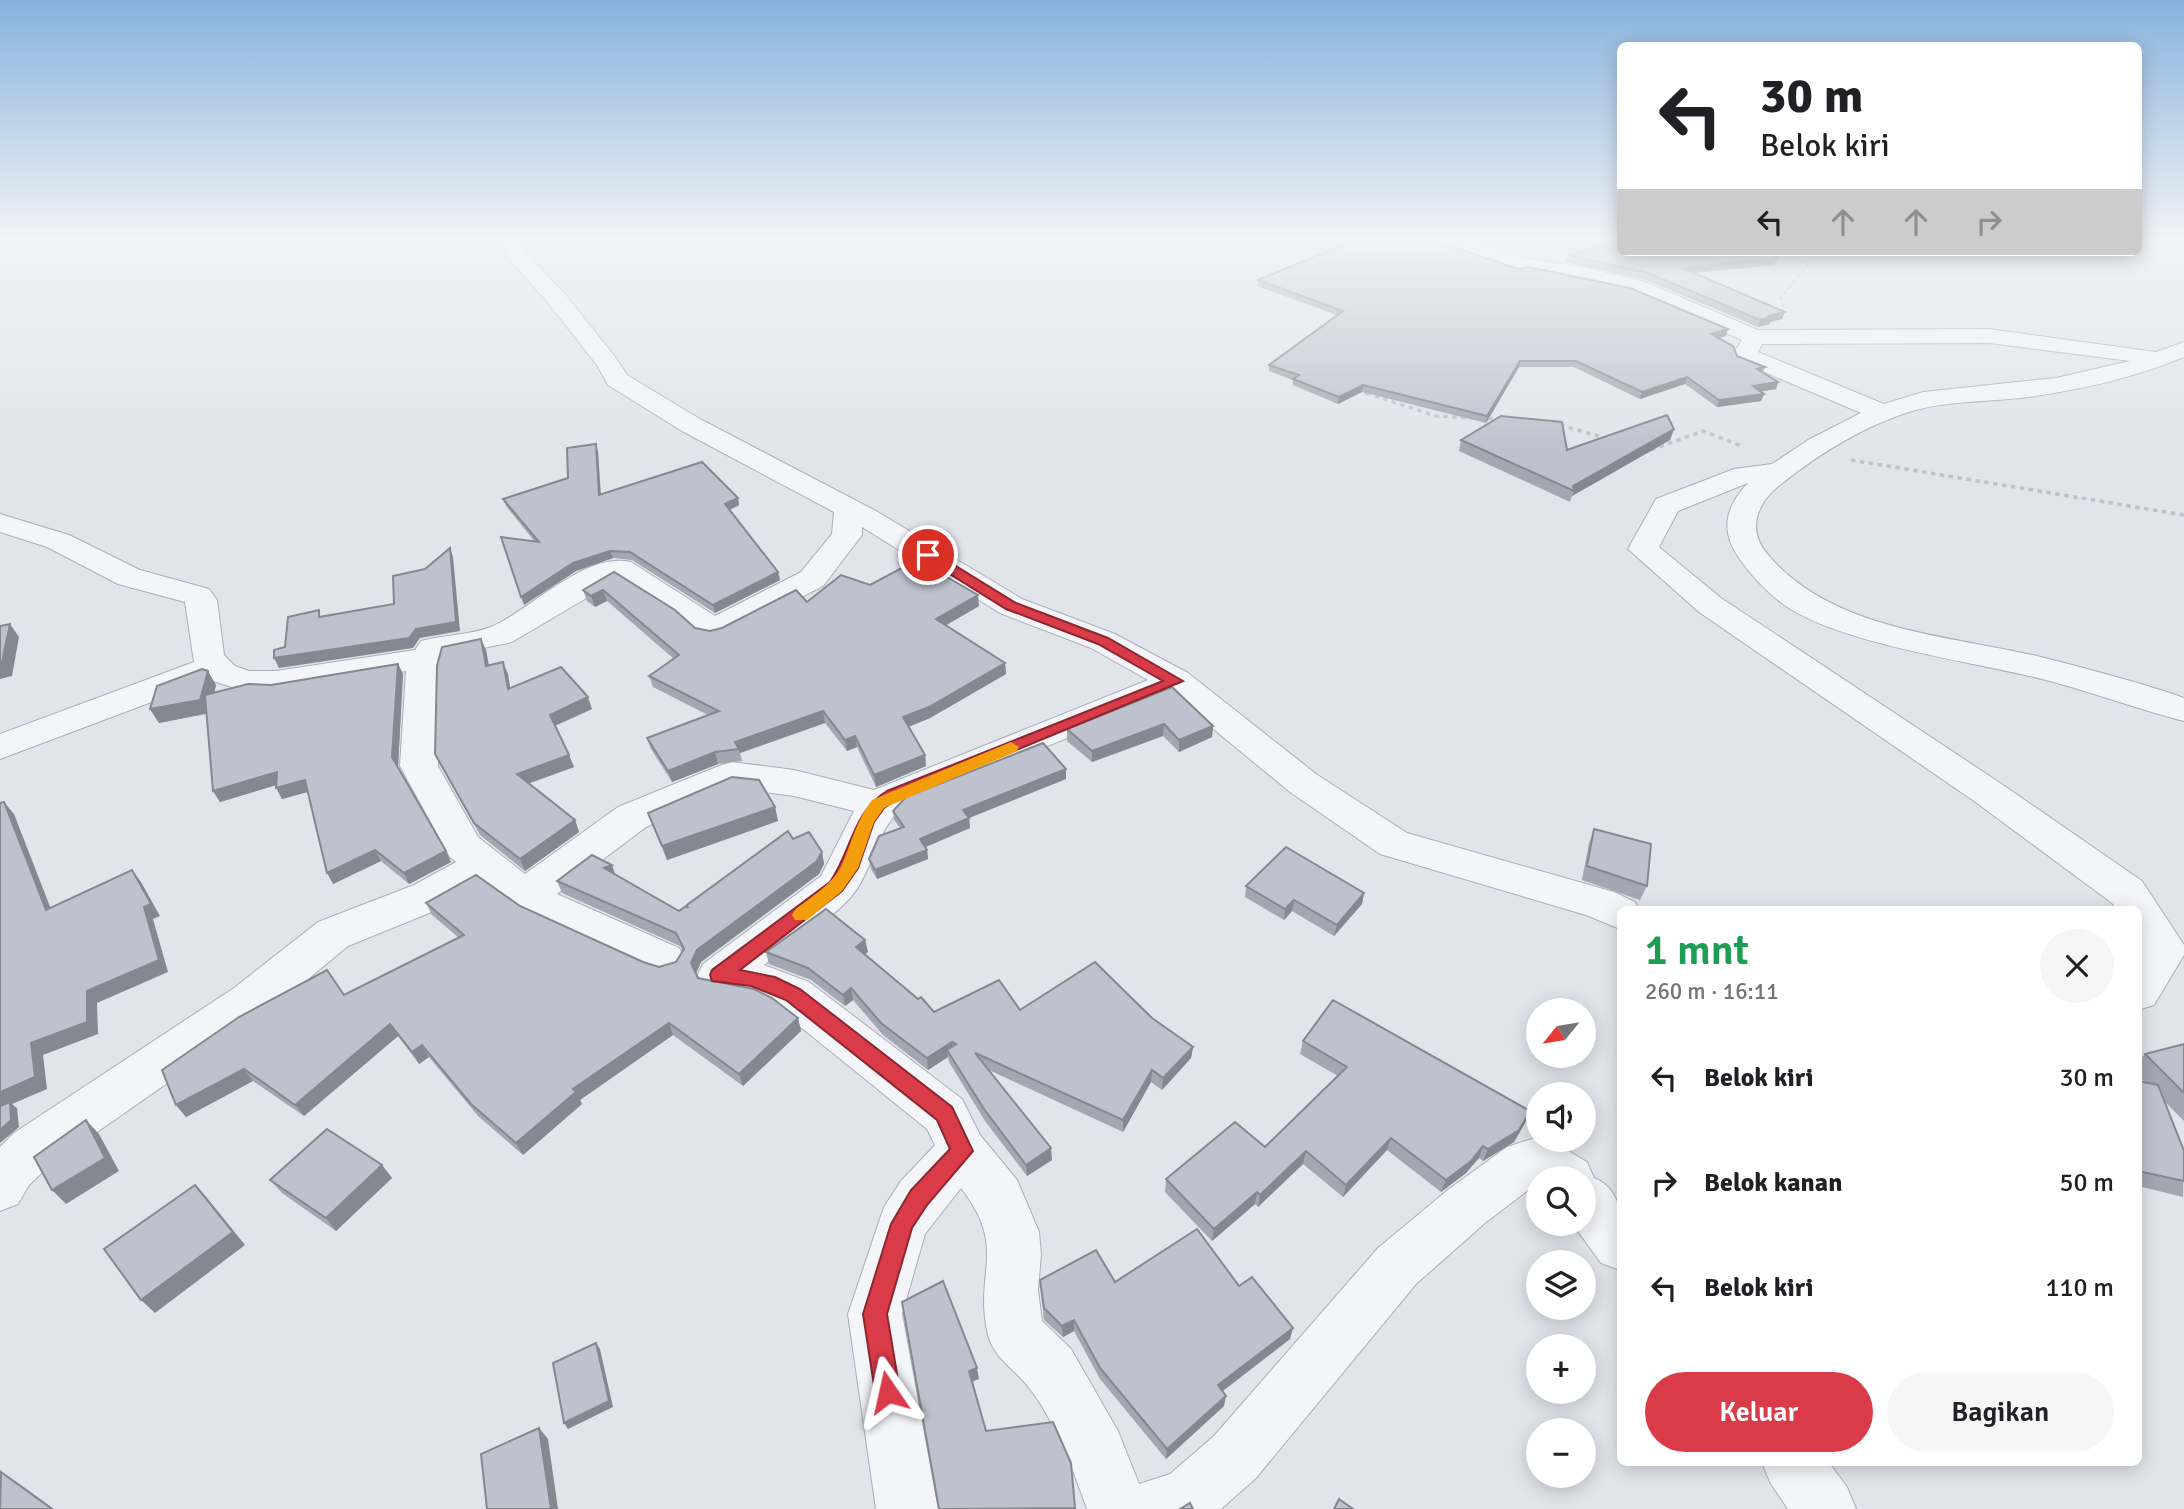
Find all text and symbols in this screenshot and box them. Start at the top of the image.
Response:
text: 30 m [1760,66,1863,126]
icon: left [1645,70,1736,161]
text: Belok kiri [1760,126,1890,165]
icon: left [1751,203,1789,241]
icon: ahead [1824,203,1862,241]
icon: ahead [1897,203,1935,241]
icon: right [1970,203,2008,241]
pin [898,525,958,585]
icon: arrive [909,536,947,574]
text: 1 mnt [1645,925,1749,976]
button: close [2040,929,2114,1003]
text: 260 m · 16:11 [1645,977,1779,1006]
north arrow [1526,998,1596,1068]
map controls [1526,998,1596,1488]
icon: left [1645,1059,1683,1097]
text: Belok kiri [1704,1062,1813,1094]
text: 30 m [2059,1062,2114,1094]
button: sound [1526,1082,1596,1152]
icon: right [1645,1164,1683,1202]
button: search [1526,1166,1596,1236]
text: Belok kanan [1704,1167,1842,1199]
text: 50 m [2059,1167,2114,1199]
button: layers [1526,1250,1596,1320]
icon: left [1645,1269,1683,1307]
text: Belok kiri [1704,1272,1813,1304]
text: 110 m [2045,1272,2114,1304]
button: + [1526,1334,1596,1404]
position arrow [851,1355,925,1429]
button: Keluar [1645,1372,1873,1452]
button: Bagikan [1887,1372,2114,1452]
button: − [1526,1418,1596,1488]

